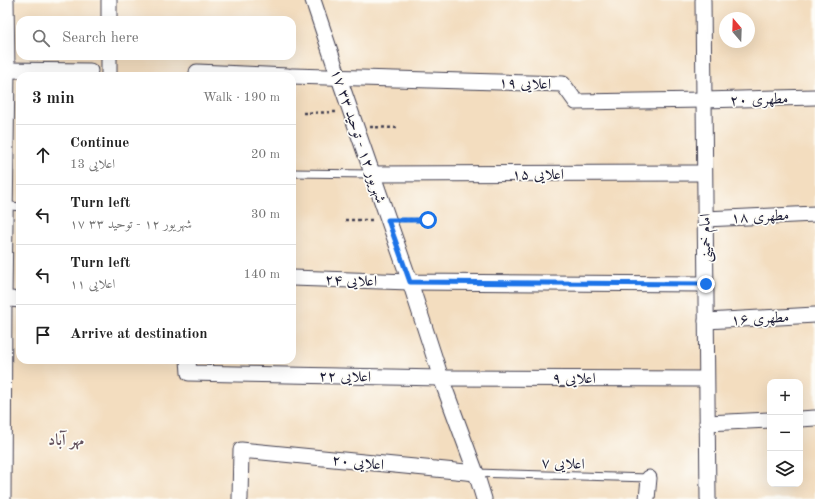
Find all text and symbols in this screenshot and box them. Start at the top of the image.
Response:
north arrow [719,12,755,48]
search box [16,16,296,60]
icon: search [30,27,52,49]
text: Search here [62,31,139,46]
street label: ۱۷ شهریور ۱۲ - توحید ۳۳ [327,67,388,206]
street label: اعلایی ۱۹ [499,76,551,94]
text: 3 min [32,90,75,107]
text: Walk · 190 m [203,91,280,104]
street label: مطهری ۲۰ [730,92,788,110]
text: Continue [70,136,129,151]
icon: ahead [32,144,54,166]
text: 20 m [251,148,280,161]
text: اعلایی 13 [70,158,115,171]
street label: اعلایی ۱۵ [512,168,564,184]
text: Turn left [70,196,130,211]
icon: left [32,204,54,226]
text: 30 m [251,208,280,221]
street label: مطهری ۱۸ [731,208,790,228]
route start [419,211,437,229]
street label: امام خمینی [699,213,718,263]
text: ۱۷ شهریور ۱۲ - توحید ۳۳ [70,218,192,231]
text: Turn left [70,256,130,271]
icon: left [32,264,54,286]
text: 140 m [243,268,280,281]
street label: اعلایی ۲۴ [325,273,377,291]
route end [697,275,715,293]
text: اعلایی ۱۱ [70,278,115,291]
street label: مطهری ۱۶ [731,310,790,330]
icon: arrive [32,324,54,346]
text: Arrive at destination [70,327,208,342]
street label: اعلایی ۲۲ [319,370,371,386]
street label: اعلایی ۹ [552,372,596,388]
map controls [767,379,803,487]
button: + [767,379,803,415]
button: − [767,415,803,451]
district label: مهر آباد [48,430,84,450]
button: layers [767,451,803,487]
street label: اعلایی ۲۰ [331,453,385,475]
street label: اعلایی ۷ [541,456,585,474]

